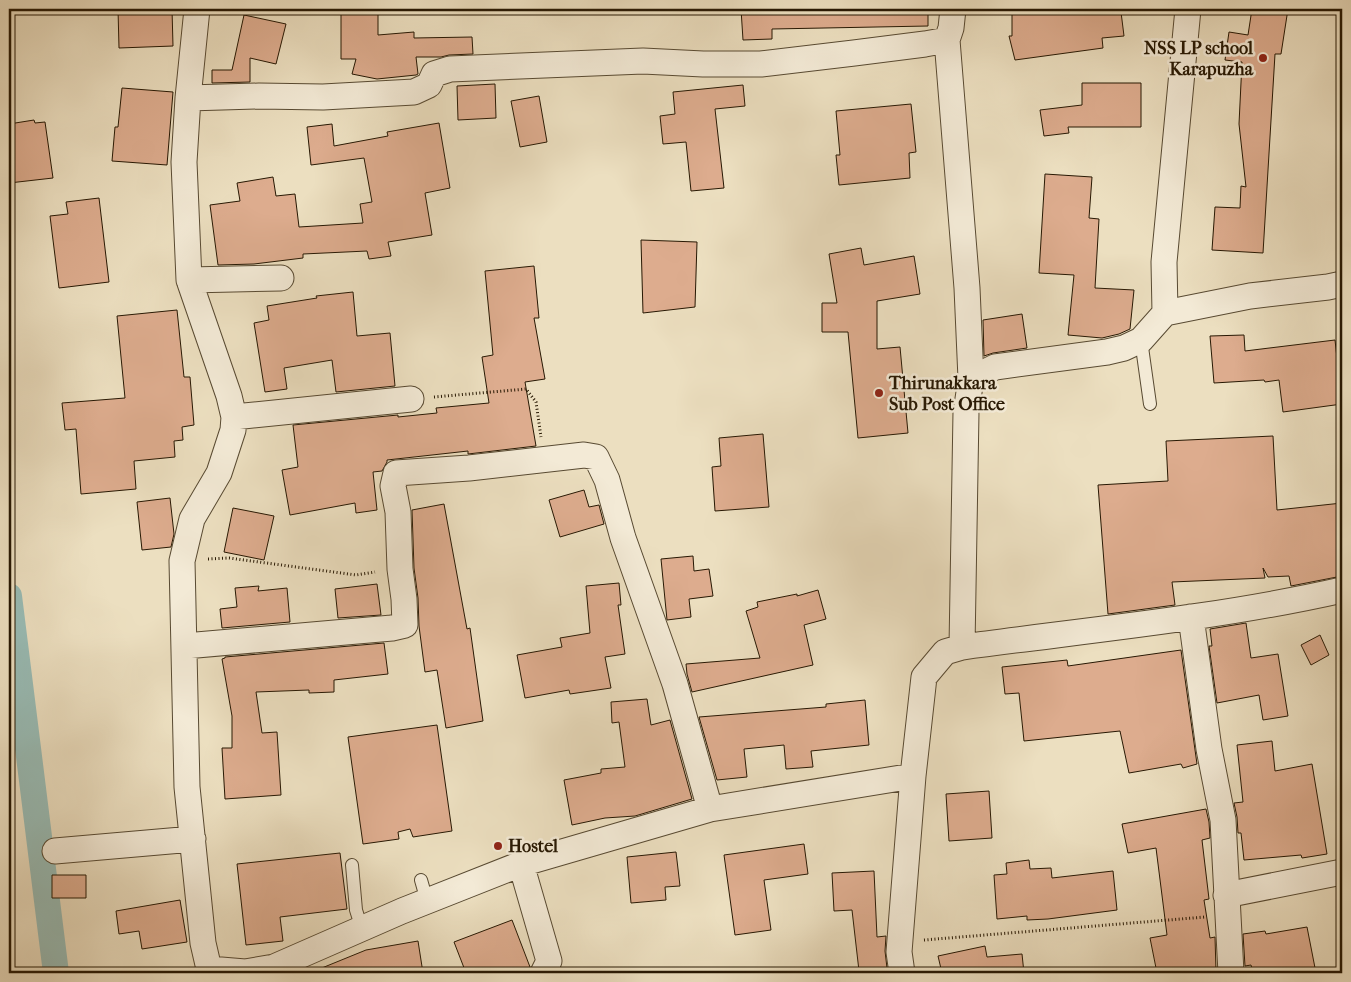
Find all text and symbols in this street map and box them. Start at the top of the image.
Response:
place label: NSS LP school Karapuzha [1144,38,1254,80]
marker: NSS LP school Karapuzha [1257,52,1269,64]
place label: Thirunakkara Sub Post Office [888,373,1005,415]
marker: Thirunakkara Sub Post Office [873,387,885,399]
place label: Hostel [508,836,559,857]
marker: Hostel [492,840,504,852]

